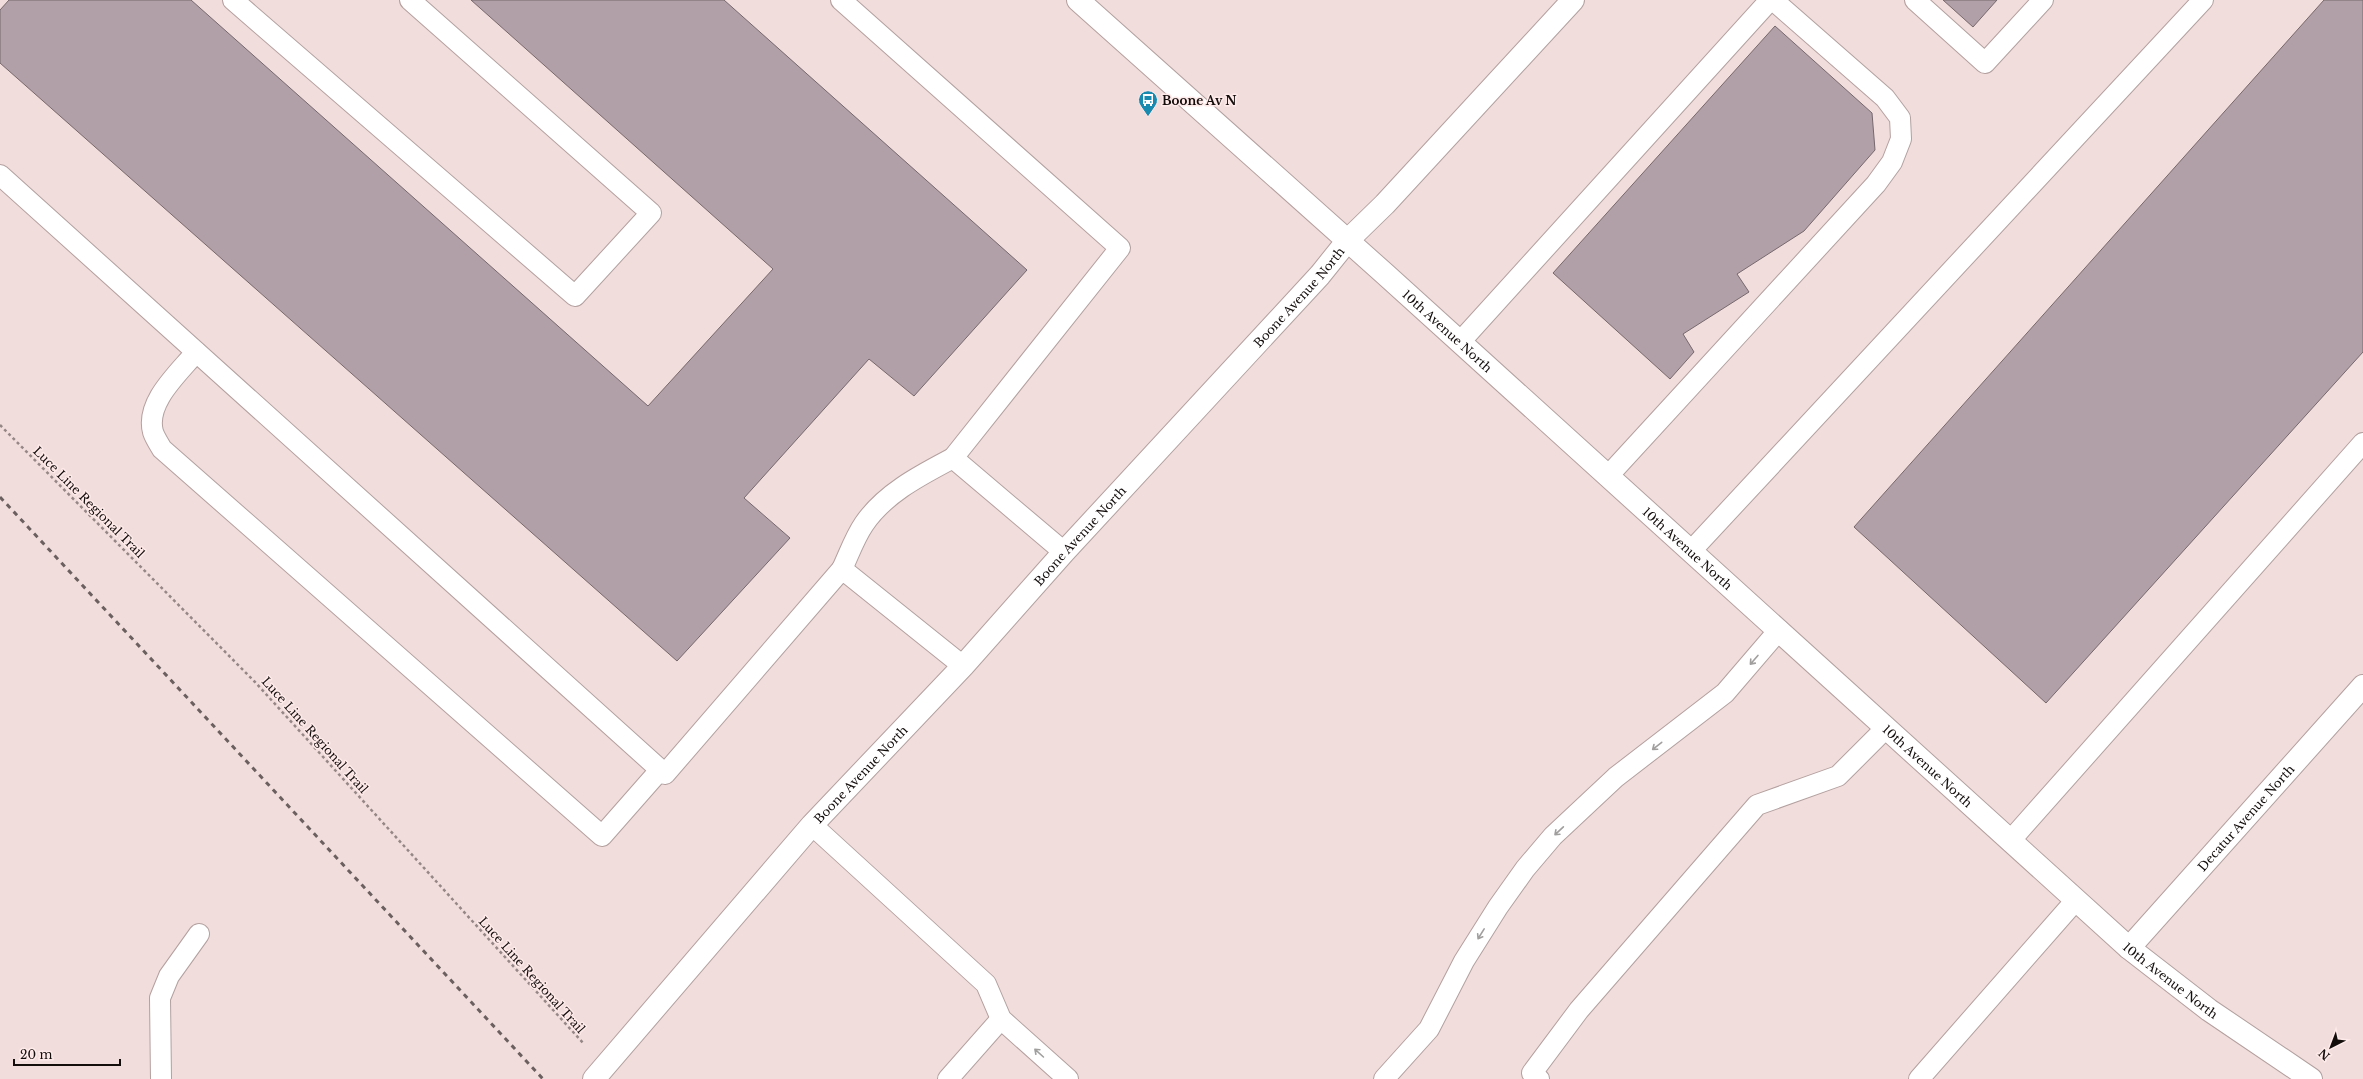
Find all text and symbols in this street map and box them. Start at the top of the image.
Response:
bus stop icon: Boone Av N [1137,89,1159,117]
place label: Boone Av N [1162,93,1237,108]
street label: Boone Avenue North [1250,244,1347,350]
street label: 10th Avenue North [1400,286,1496,375]
street label: Luce Line Regional Trail [30,443,148,561]
street label: Boone Avenue North [1031,483,1129,588]
street label: 10th Avenue North [1640,504,1736,593]
one-way arrow [1749,654,1758,665]
street label: Luce Line Regional Trail [259,674,371,796]
street label: 10th Avenue North [1880,721,1976,810]
street label: Boone Avenue North [810,722,910,826]
one-way arrow [1651,741,1662,750]
street label: Decatur Avenue North [2194,761,2297,874]
one-way arrow [1554,826,1564,836]
street label: Luce Line Regional Trail [476,914,588,1036]
one-way arrow [1476,928,1484,940]
street label: 10th Avenue North [2120,939,2221,1021]
north arrow [2311,1027,2351,1067]
scale bar [14,1041,120,1067]
text: N [2315,1045,2333,1063]
text: 20 m [20,1047,52,1062]
one-way arrow [1034,1049,1044,1058]

